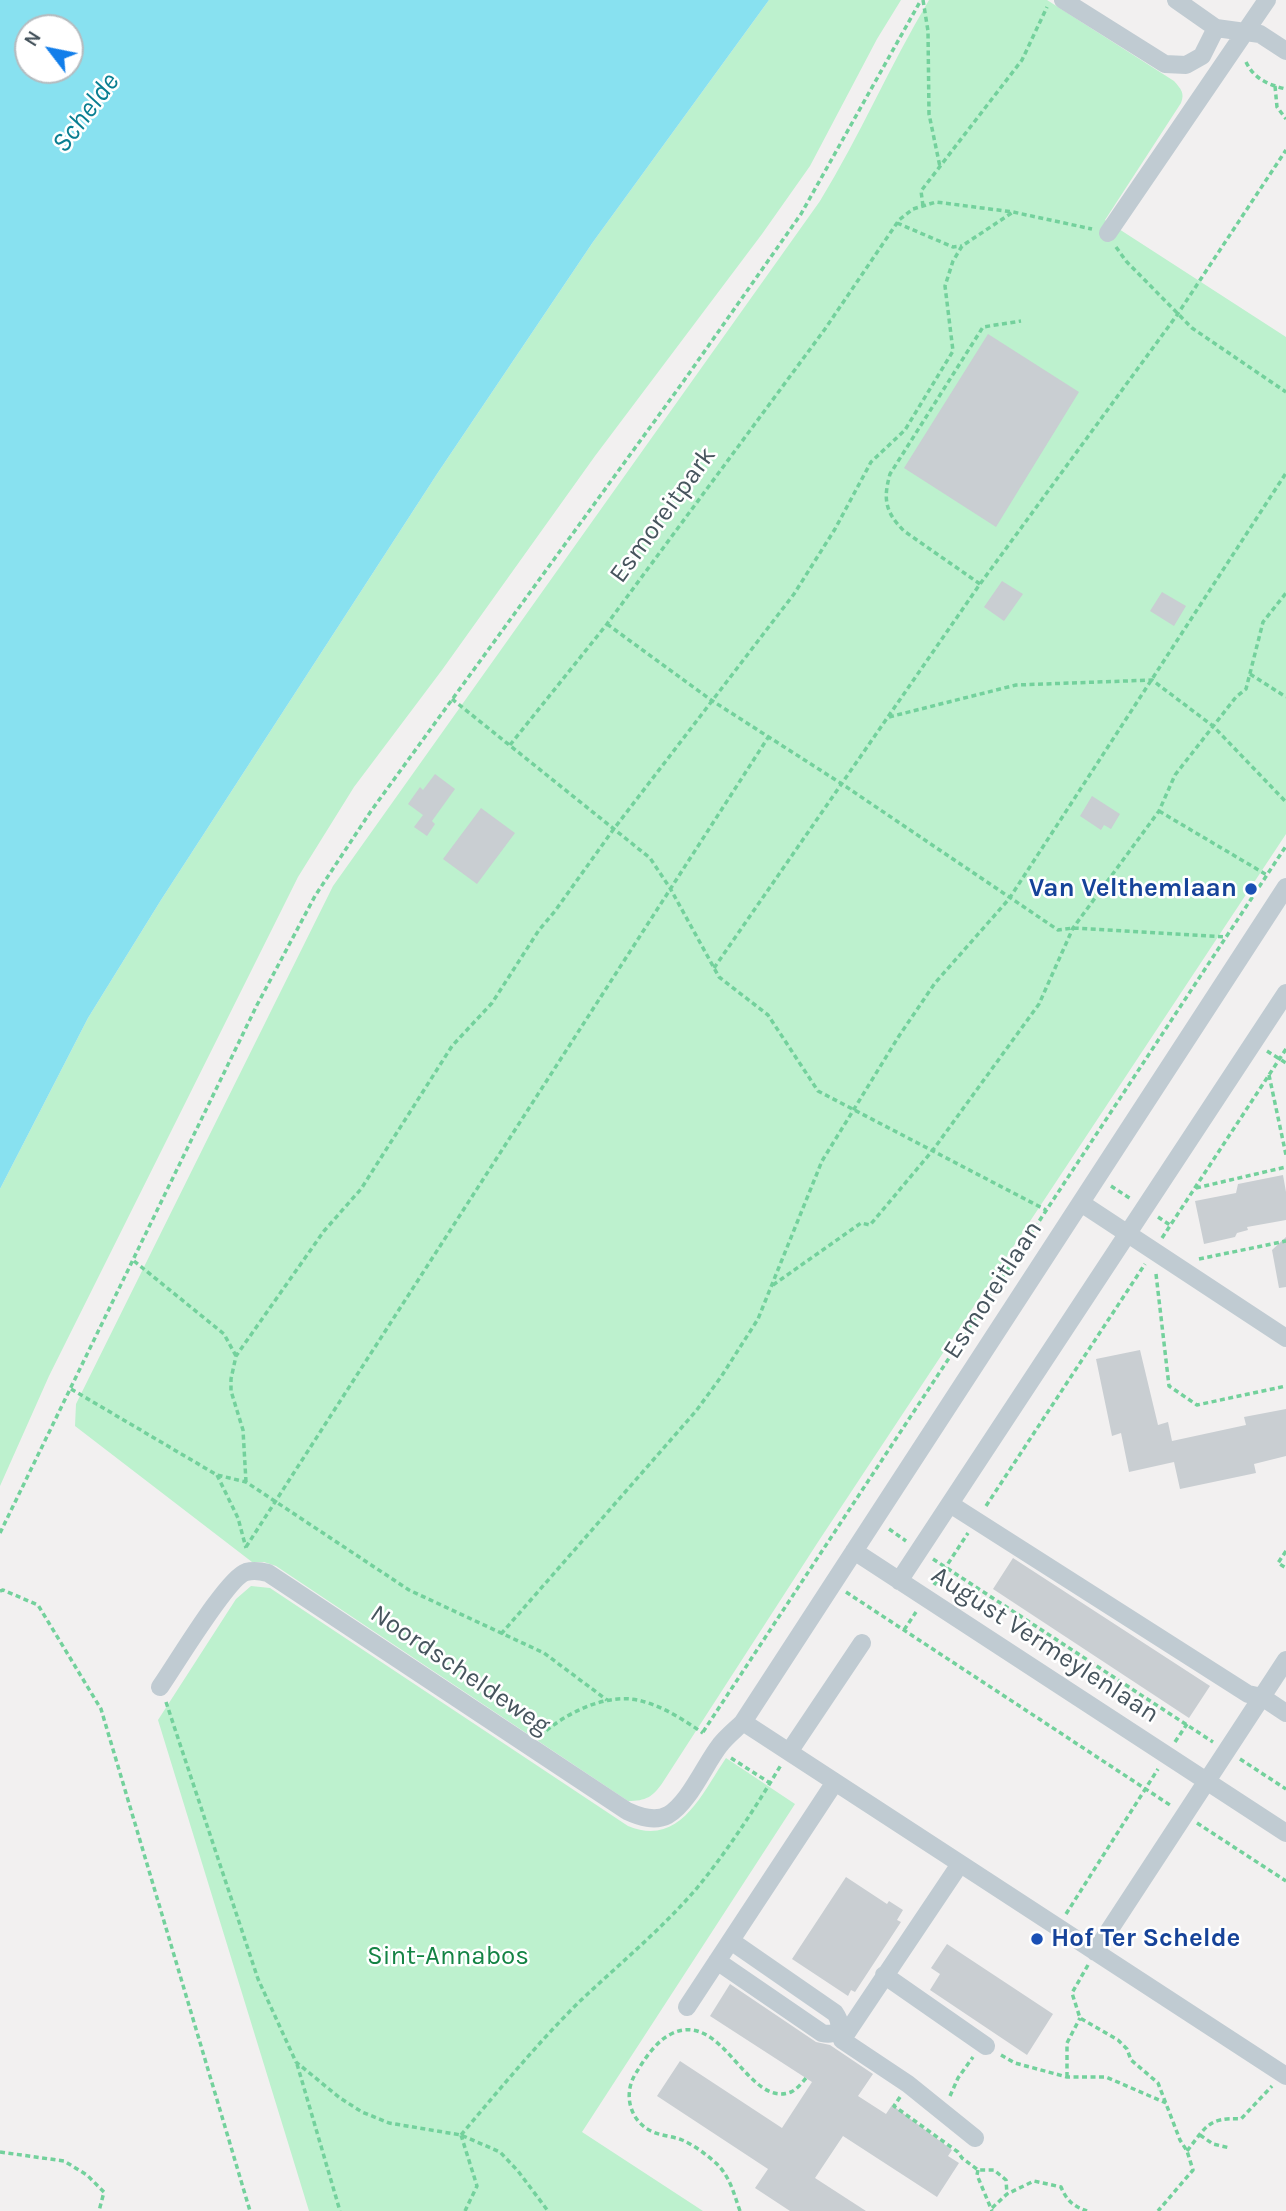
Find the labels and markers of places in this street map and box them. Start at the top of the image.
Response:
place label: Van Velthemlaan [1029,873,1237,905]
marker: Van Velthemlaan [1243,881,1259,897]
place label: Hof Ter Schelde [1051,1923,1240,1955]
marker: Hof Ter Schelde [1029,1931,1045,1947]

